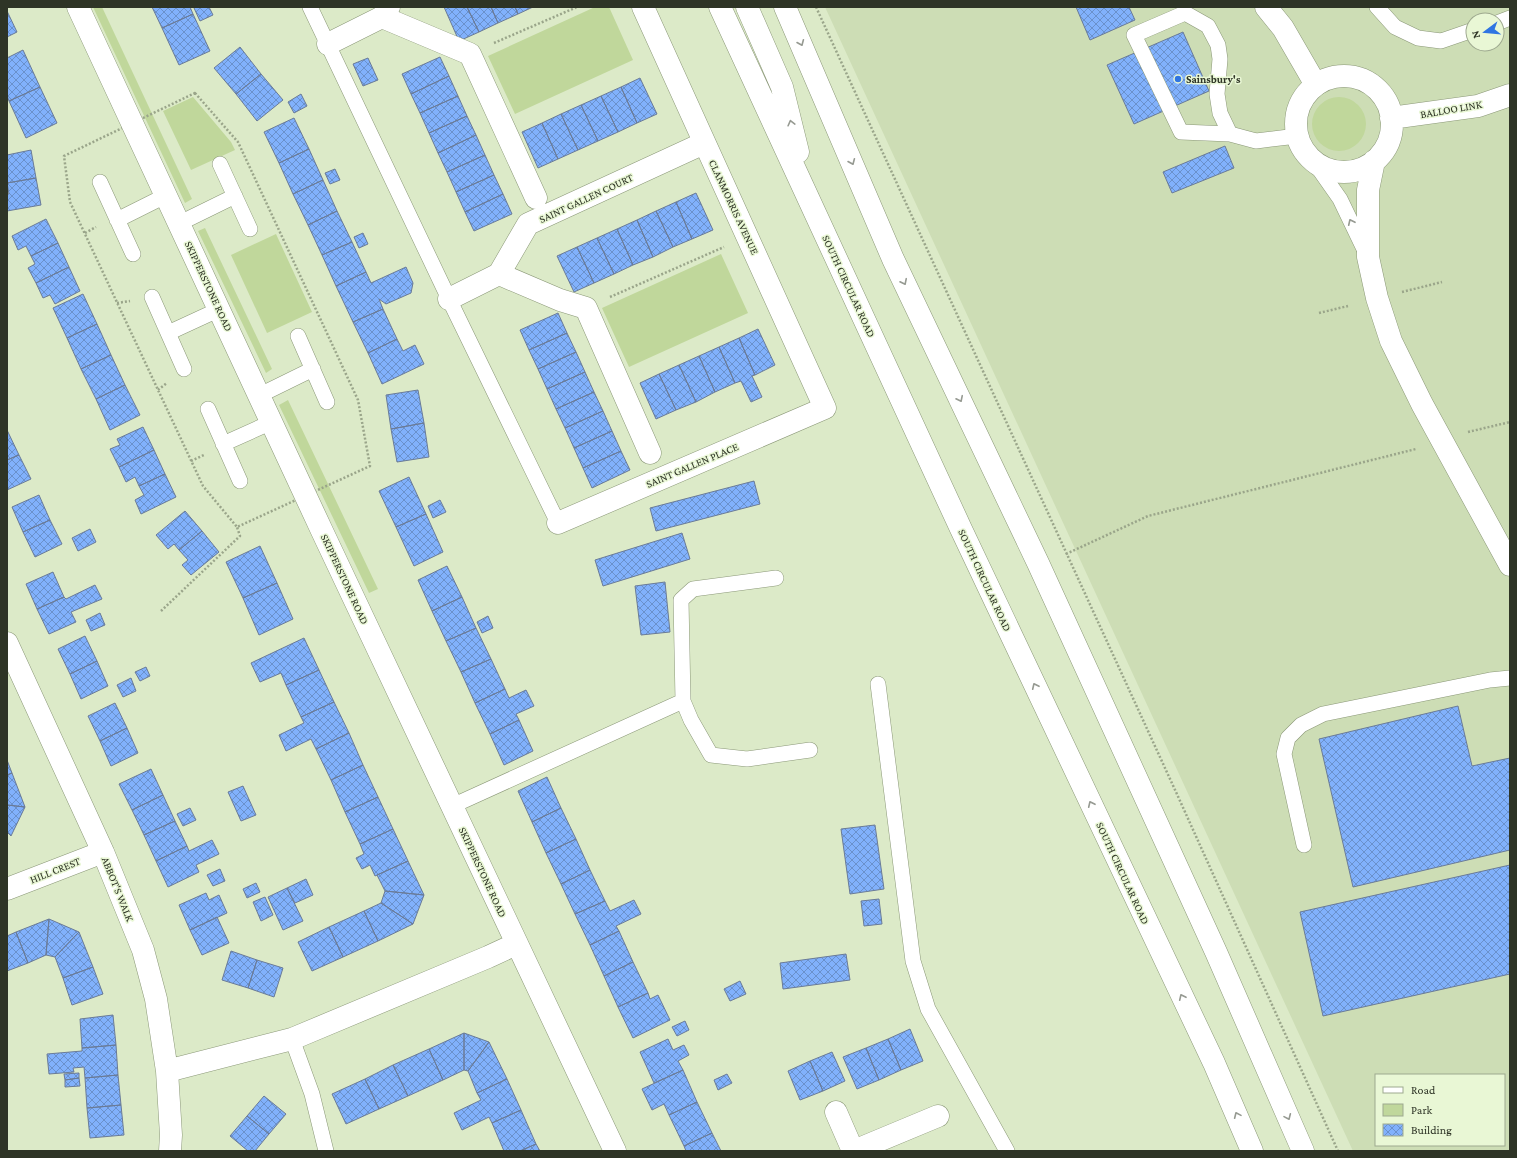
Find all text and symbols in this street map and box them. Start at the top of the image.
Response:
north arrow [1465,12,1505,52]
text: N [1468,29,1482,40]
one-way arrow [796,39,804,46]
place label: Sainsbury's [1186,73,1241,85]
marker: Sainsbury's [1173,74,1183,84]
street label: BALLOO LINK [1419,98,1483,120]
one-way arrow [787,120,796,127]
street label: CLANMORRIS AVENUE [707,158,761,256]
one-way arrow [847,158,855,166]
street label: SAINT GALLEN COURT [537,171,635,225]
one-way arrow [1348,219,1356,226]
street label: SOUTH CIRCULAR ROAD [820,233,878,339]
street label: SKIPPERSTONE ROAD [183,239,235,333]
one-way arrow [899,277,907,285]
one-way arrow [955,394,963,402]
street label: SAINT GALLEN PLACE [644,440,740,490]
street label: SOUTH CIRCULAR ROAD [956,527,1014,633]
street label: SKIPPERSTONE ROAD [319,532,371,626]
one-way arrow [1032,683,1040,690]
one-way arrow [1088,800,1096,808]
street label: SOUTH CIRCULAR ROAD [1094,820,1152,926]
street label: SKIPPERSTONE ROAD [457,825,509,919]
street label: HILL CREST [28,854,82,886]
street label: ABBOT'S WALK [100,855,137,924]
one-way arrow [1179,994,1187,1001]
legend [1375,1074,1505,1146]
text: Road [1411,1083,1436,1097]
text: Park [1411,1103,1433,1117]
one-way arrow [1233,1112,1241,1119]
one-way arrow [1283,1113,1291,1121]
text: Building [1411,1123,1452,1137]

